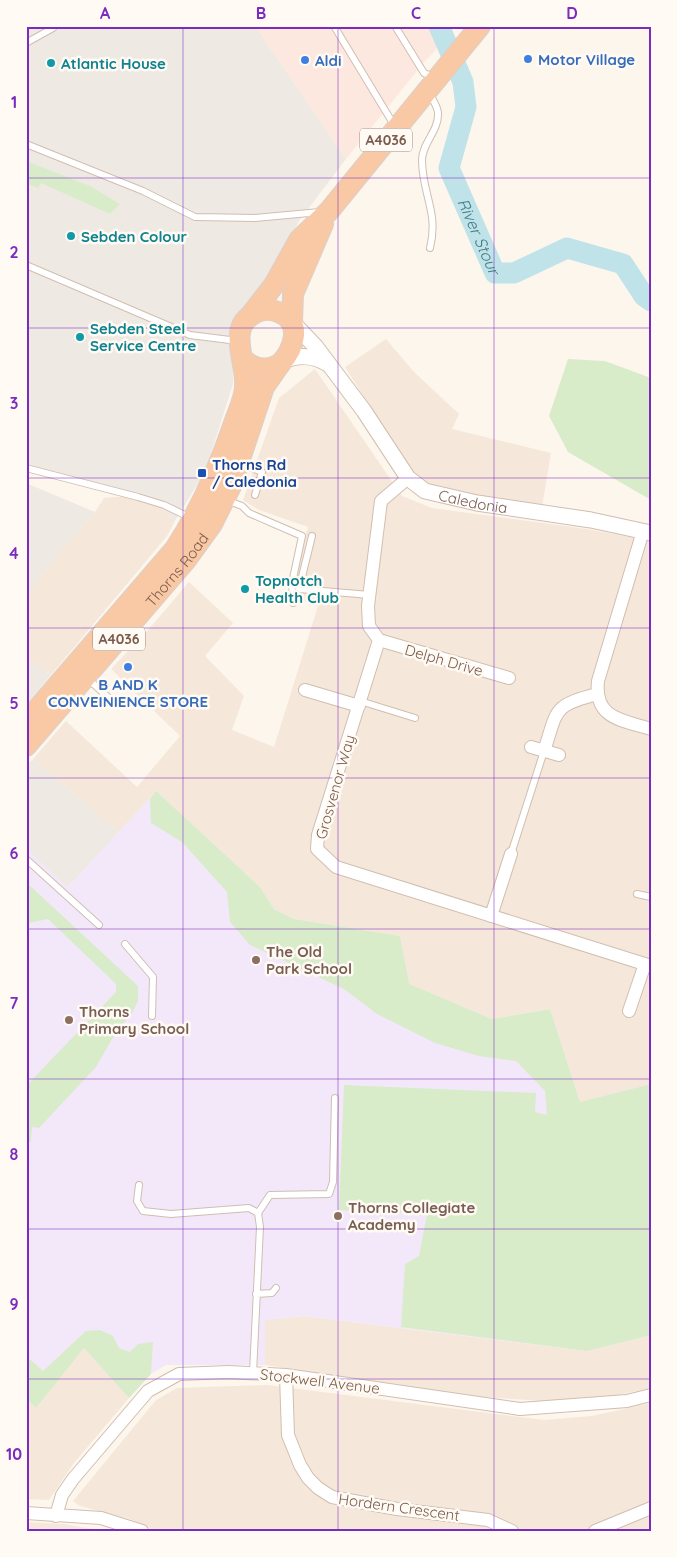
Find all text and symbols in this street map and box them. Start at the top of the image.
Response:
text: A [100,3,111,23]
text: B [256,3,266,23]
text: C [411,3,421,23]
text: D [566,3,578,23]
place label: Motor Village [538,50,635,69]
place label: Aldi [315,51,341,70]
marker: Motor Village [522,53,534,65]
place label: Atlantic House [61,54,166,73]
marker: Aldi [299,54,311,66]
marker: Atlantic House [45,57,57,69]
text: 1 [11,92,17,112]
road number: A4036 [360,128,412,152]
water label: River Stour [453,195,505,279]
place label: Sebden Colour [81,227,187,246]
marker: Sebden Colour [65,230,77,242]
text: 2 [9,242,19,262]
place label: Sebden Steel Service Centre [90,319,196,355]
marker: Sebden Steel Service Centre [74,331,86,343]
text: 3 [10,393,18,413]
place label: Thorns Rd / Caledonia [212,455,297,491]
marker: Thorns Rd / Caledonia [196,467,208,479]
street label: Caledonia [437,485,509,517]
street label: Thorns Road [141,529,212,610]
text: 4 [9,543,19,563]
place label: Topnotch Health Club [255,571,339,607]
marker: Topnotch Health Club [239,583,251,595]
road number: A4036 [93,628,145,650]
street label: Delph Drive [403,640,485,680]
marker: B AND K CONVEINIENCE STORE [122,661,134,673]
place label: B AND K CONVEINIENCE STORE [48,675,208,711]
text: 5 [9,693,19,713]
street label: Grosvenor Way [311,733,359,841]
text: 6 [10,843,19,863]
place label: The Old Park School [266,942,352,978]
marker: The Old Park School [250,954,262,966]
text: 7 [10,993,19,1013]
place label: Thorns Primary School [79,1002,189,1038]
marker: Thorns Primary School [63,1014,75,1026]
text: 8 [10,1144,19,1164]
place label: Thorns Collegiate Academy [348,1198,476,1234]
marker: Thorns Collegiate Academy [332,1210,344,1222]
text: 9 [9,1294,19,1314]
street label: Stockwell Avenue [259,1364,381,1398]
text: 10 [6,1444,22,1464]
street label: Hordern Crescent [337,1489,461,1525]

